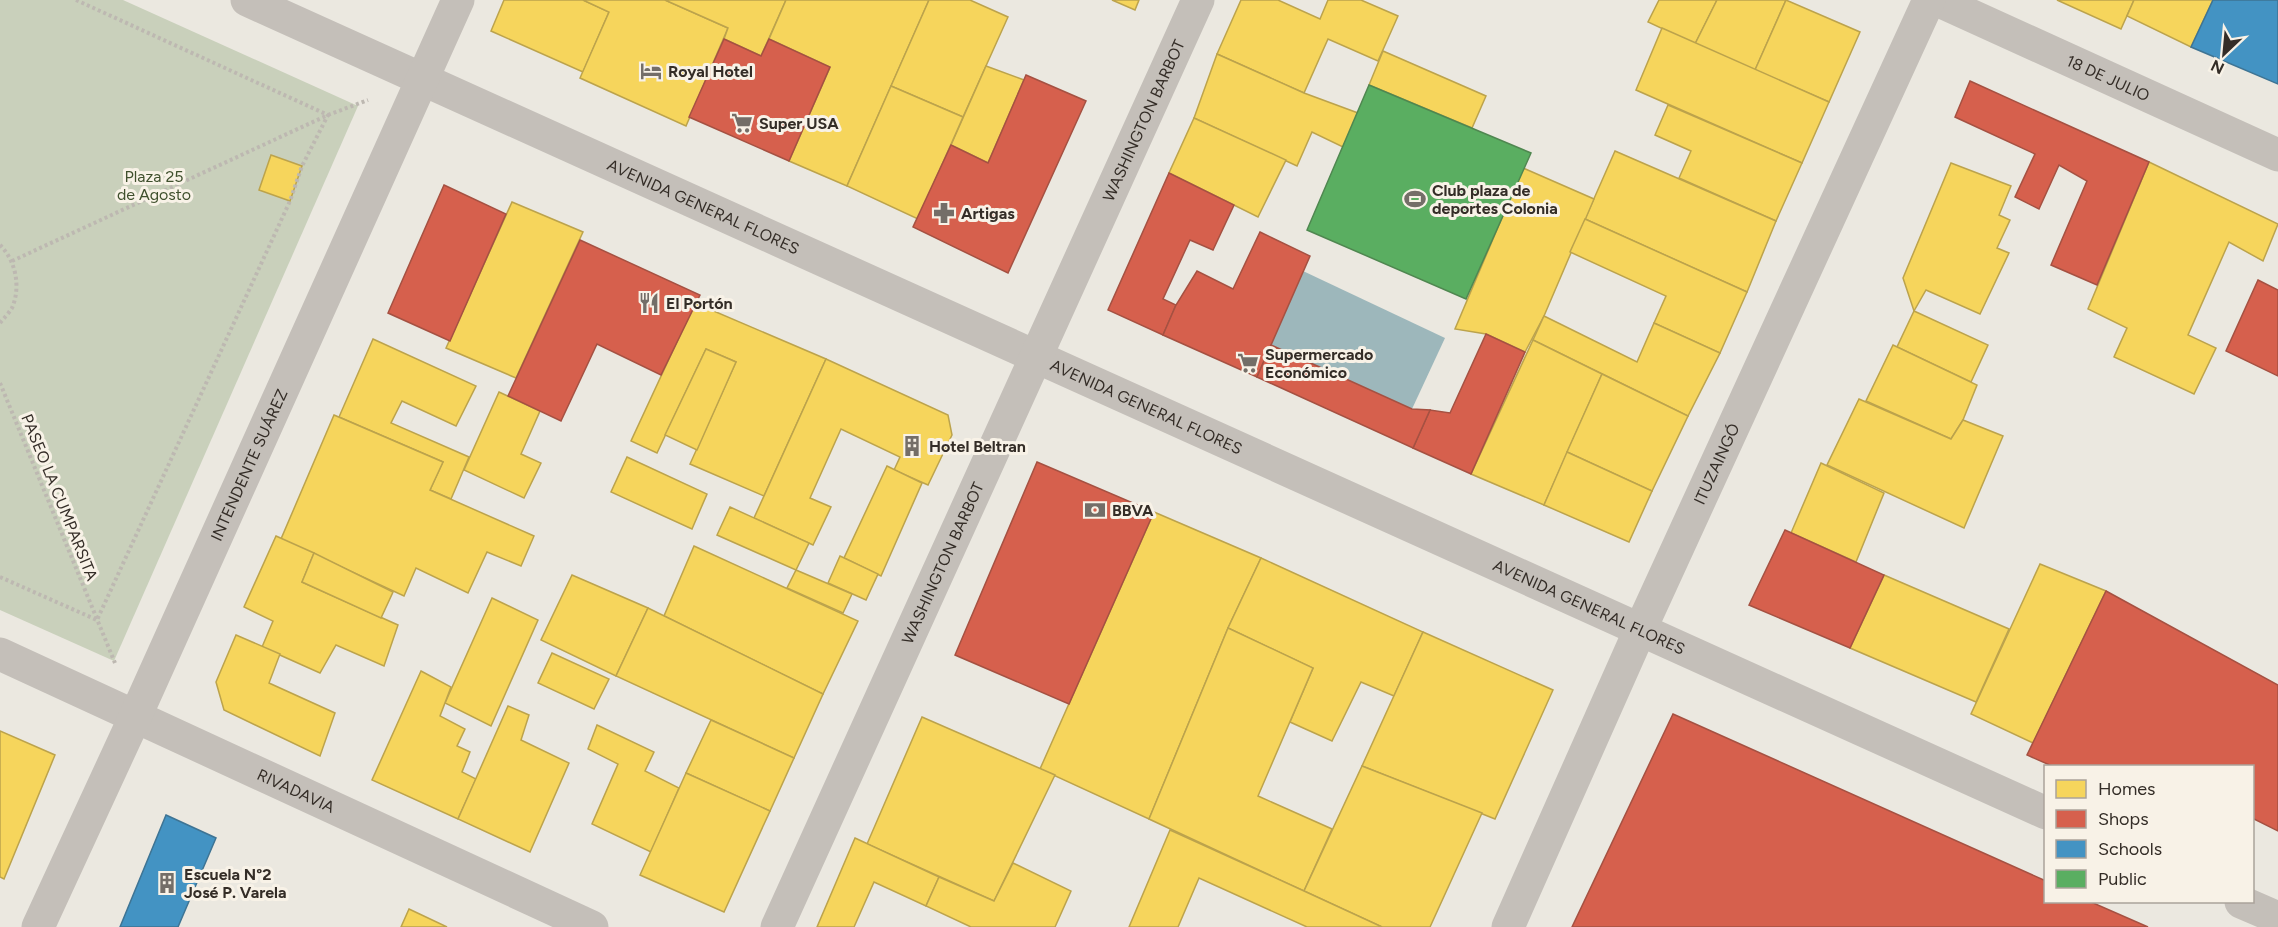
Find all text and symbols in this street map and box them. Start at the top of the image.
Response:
north arrow [2194,24,2254,84]
street label: WASHINGTON BARBOT [1099,36,1189,204]
street label: 18 DE JULIO [2063,51,2153,105]
text: N [2208,56,2227,78]
hotel icon: Royal Hotel [639,59,663,83]
place label: Royal Hotel [668,62,753,81]
supermarket icon: Super USA [730,111,754,135]
place label: Super USA [759,114,839,133]
street label: AVENIDA GENERAL FLORES [604,155,802,258]
park label: Plaza 25 de Agosto [117,167,191,204]
place label: Club plaza de deportes Colonia [1432,181,1558,218]
sports icon: Club plaza de deportes Colonia [1403,187,1427,211]
pharmacy icon: Artigas [932,201,956,225]
place label: Artigas [961,204,1015,223]
restaurant icon: El Portón [637,291,661,315]
place label: El Portón [666,294,733,313]
place label: Supermercado Económico [1265,345,1373,382]
supermarket icon: Supermercado Económico [1236,351,1260,375]
street label: AVENIDA GENERAL FLORES [1047,355,1245,459]
street label: INTENDENTE SUÁREZ [207,386,292,544]
street label: PASEO LA CUMPARSITA [17,411,102,583]
street label: ITUZAINGÓ [1690,420,1744,507]
building icon: Hotel Beltran [900,434,924,458]
place label: Hotel Beltran [929,437,1026,456]
street label: WASHINGTON BARBOT [898,479,988,647]
bank icon: BBVA [1083,498,1107,522]
place label: BBVA [1112,501,1154,520]
street label: AVENIDA GENERAL FLORES [1490,555,1688,659]
street label: RIVADAVIA [254,765,338,817]
legend [2044,765,2254,903]
text: Homes [2098,778,2156,800]
text: Shops [2098,808,2149,830]
text: Schools [2098,838,2162,860]
place label: Escuela N°2 José P. Varela [184,865,287,902]
text: Public [2098,868,2147,890]
building icon: Escuela N°2 José P. Varela [155,871,179,895]

